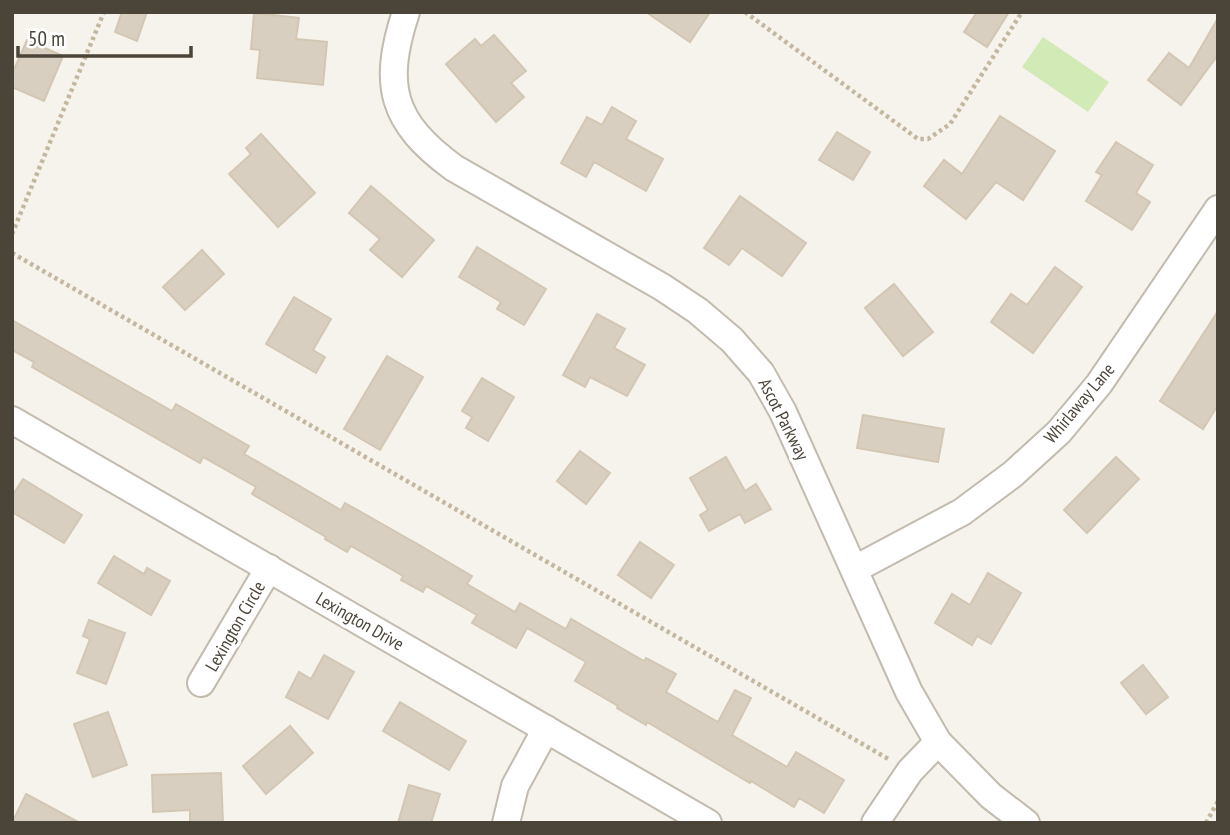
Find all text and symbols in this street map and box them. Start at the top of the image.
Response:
scale bar [18,14,191,58]
text: 50 m [28,25,65,52]
street label: Whirlaway Lane [1039,358,1119,448]
street label: Ascot Parkway [754,374,814,464]
street label: Lexington Circle [200,577,270,675]
street label: Lexington Drive [312,587,408,655]

